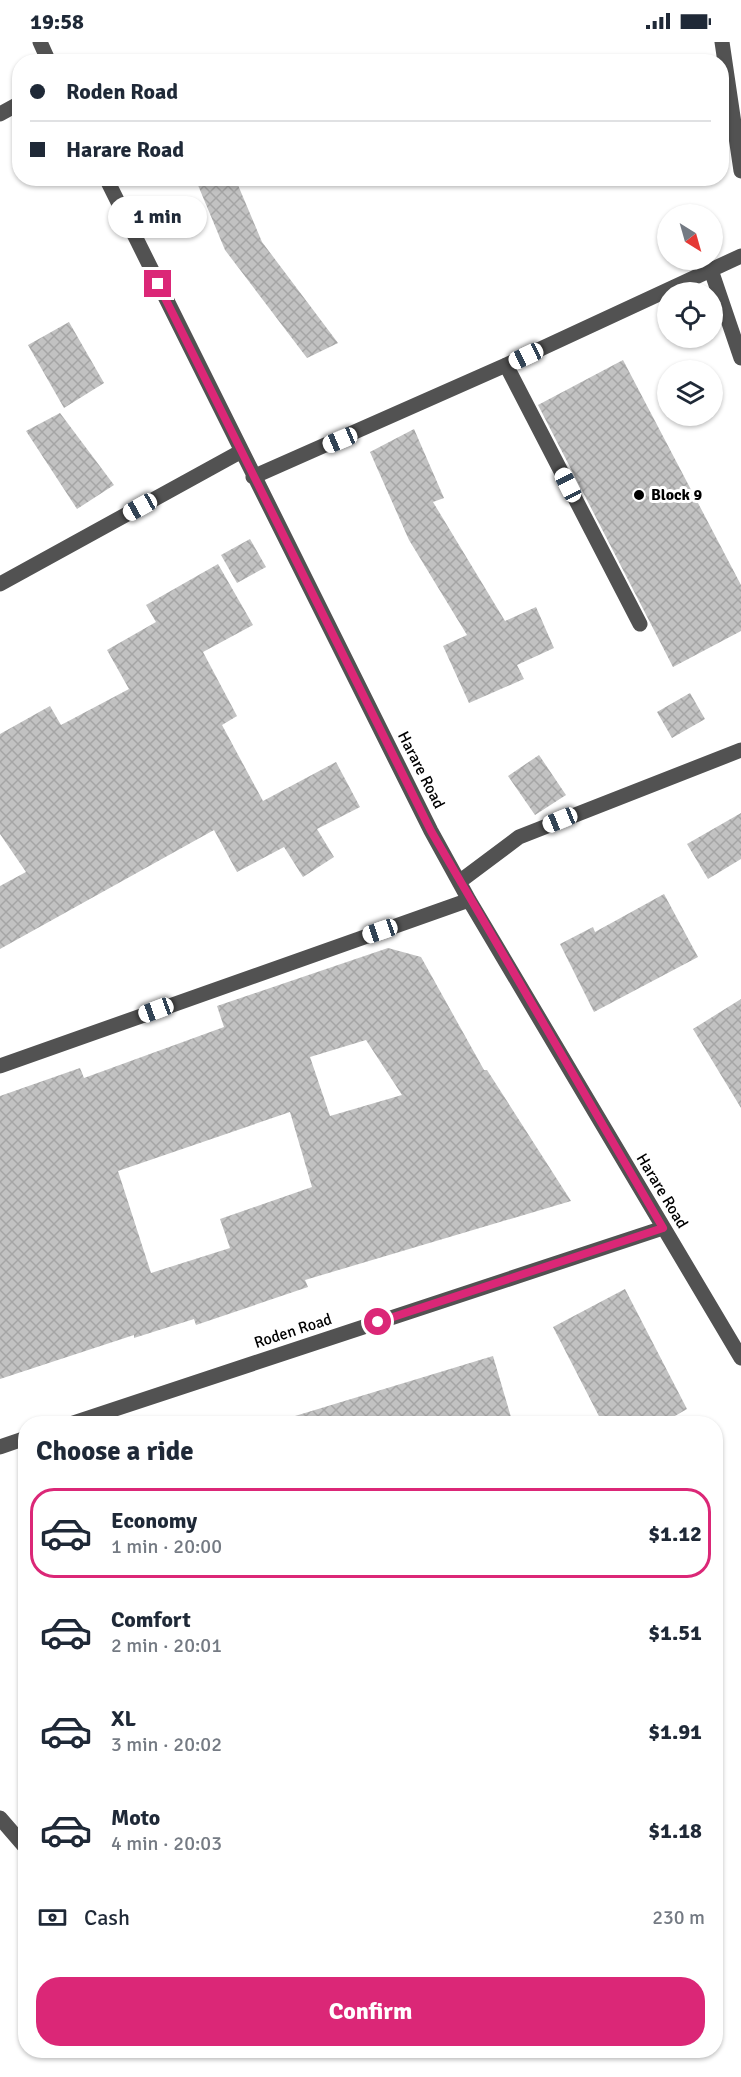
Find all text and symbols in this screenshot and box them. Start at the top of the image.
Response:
text: 19:58 [30,8,84,35]
text: Roden Road [66,78,178,105]
text: Harare Road [66,136,184,163]
callout: 1 min [108,197,207,239]
text: 1 min [133,204,182,229]
north arrow [657,204,723,270]
map controls [657,204,723,426]
route end [144,270,171,297]
button: locate [657,282,723,348]
car [506,340,546,372]
button: layers [657,360,723,426]
car [320,425,360,455]
car [552,465,584,505]
place label: Block 9 [651,485,703,505]
marker: Block 9 [632,488,646,502]
car [120,490,160,524]
street label: Harare Road [393,728,449,812]
car [540,805,580,835]
car [360,917,400,945]
car [136,995,176,1025]
street label: Harare Road [632,1150,692,1232]
route start [364,1308,391,1335]
street label: Roden Road [252,1309,334,1353]
text: Choose a ride [36,1435,194,1468]
icon: car [39,1506,93,1560]
text: Economy [111,1507,197,1534]
text: $1.12 [648,1520,702,1547]
text: 1 min · 20:00 [111,1534,222,1559]
icon: car [39,1605,93,1659]
text: Comfort [111,1606,191,1633]
text: $1.51 [648,1619,702,1646]
text: 2 min · 20:01 [111,1633,222,1658]
icon: car [39,1704,93,1758]
text: XL [111,1705,136,1732]
text: $1.91 [648,1718,702,1745]
text: 3 min · 20:02 [111,1732,222,1757]
icon: car [39,1803,93,1857]
text: Moto [111,1804,160,1831]
text: $1.18 [648,1817,702,1844]
text: 4 min · 20:03 [111,1831,222,1856]
icon: cash [36,1901,69,1934]
text: Cash [84,1904,130,1931]
text: 230 m [652,1905,705,1930]
button: Confirm [36,1977,705,2046]

